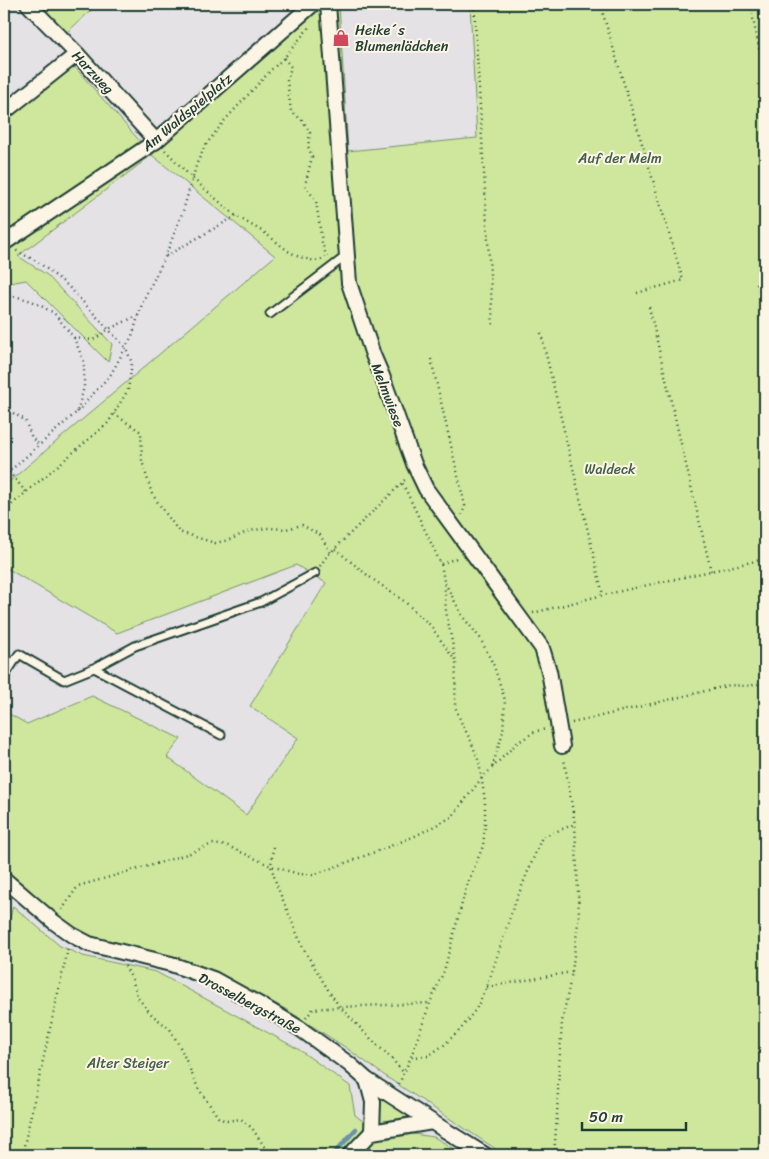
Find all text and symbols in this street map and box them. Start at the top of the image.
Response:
place label: Heike´s Blumenlädchen [355,18,449,59]
shop icon: Heike´s Blumenlädchen [331,28,351,48]
street label: Harzweg [65,44,120,100]
street label: Am Waldspielplatz [136,67,238,159]
park label: Auf der Melm [577,146,662,171]
street label: Melmwiese [364,359,411,431]
park label: Waldeck [585,457,636,482]
street label: Drosselbergstraße [194,966,306,1041]
park label: Alter Steiger [86,1051,170,1076]
scale bar [582,1099,685,1131]
text: 50 m [589,1104,624,1130]

